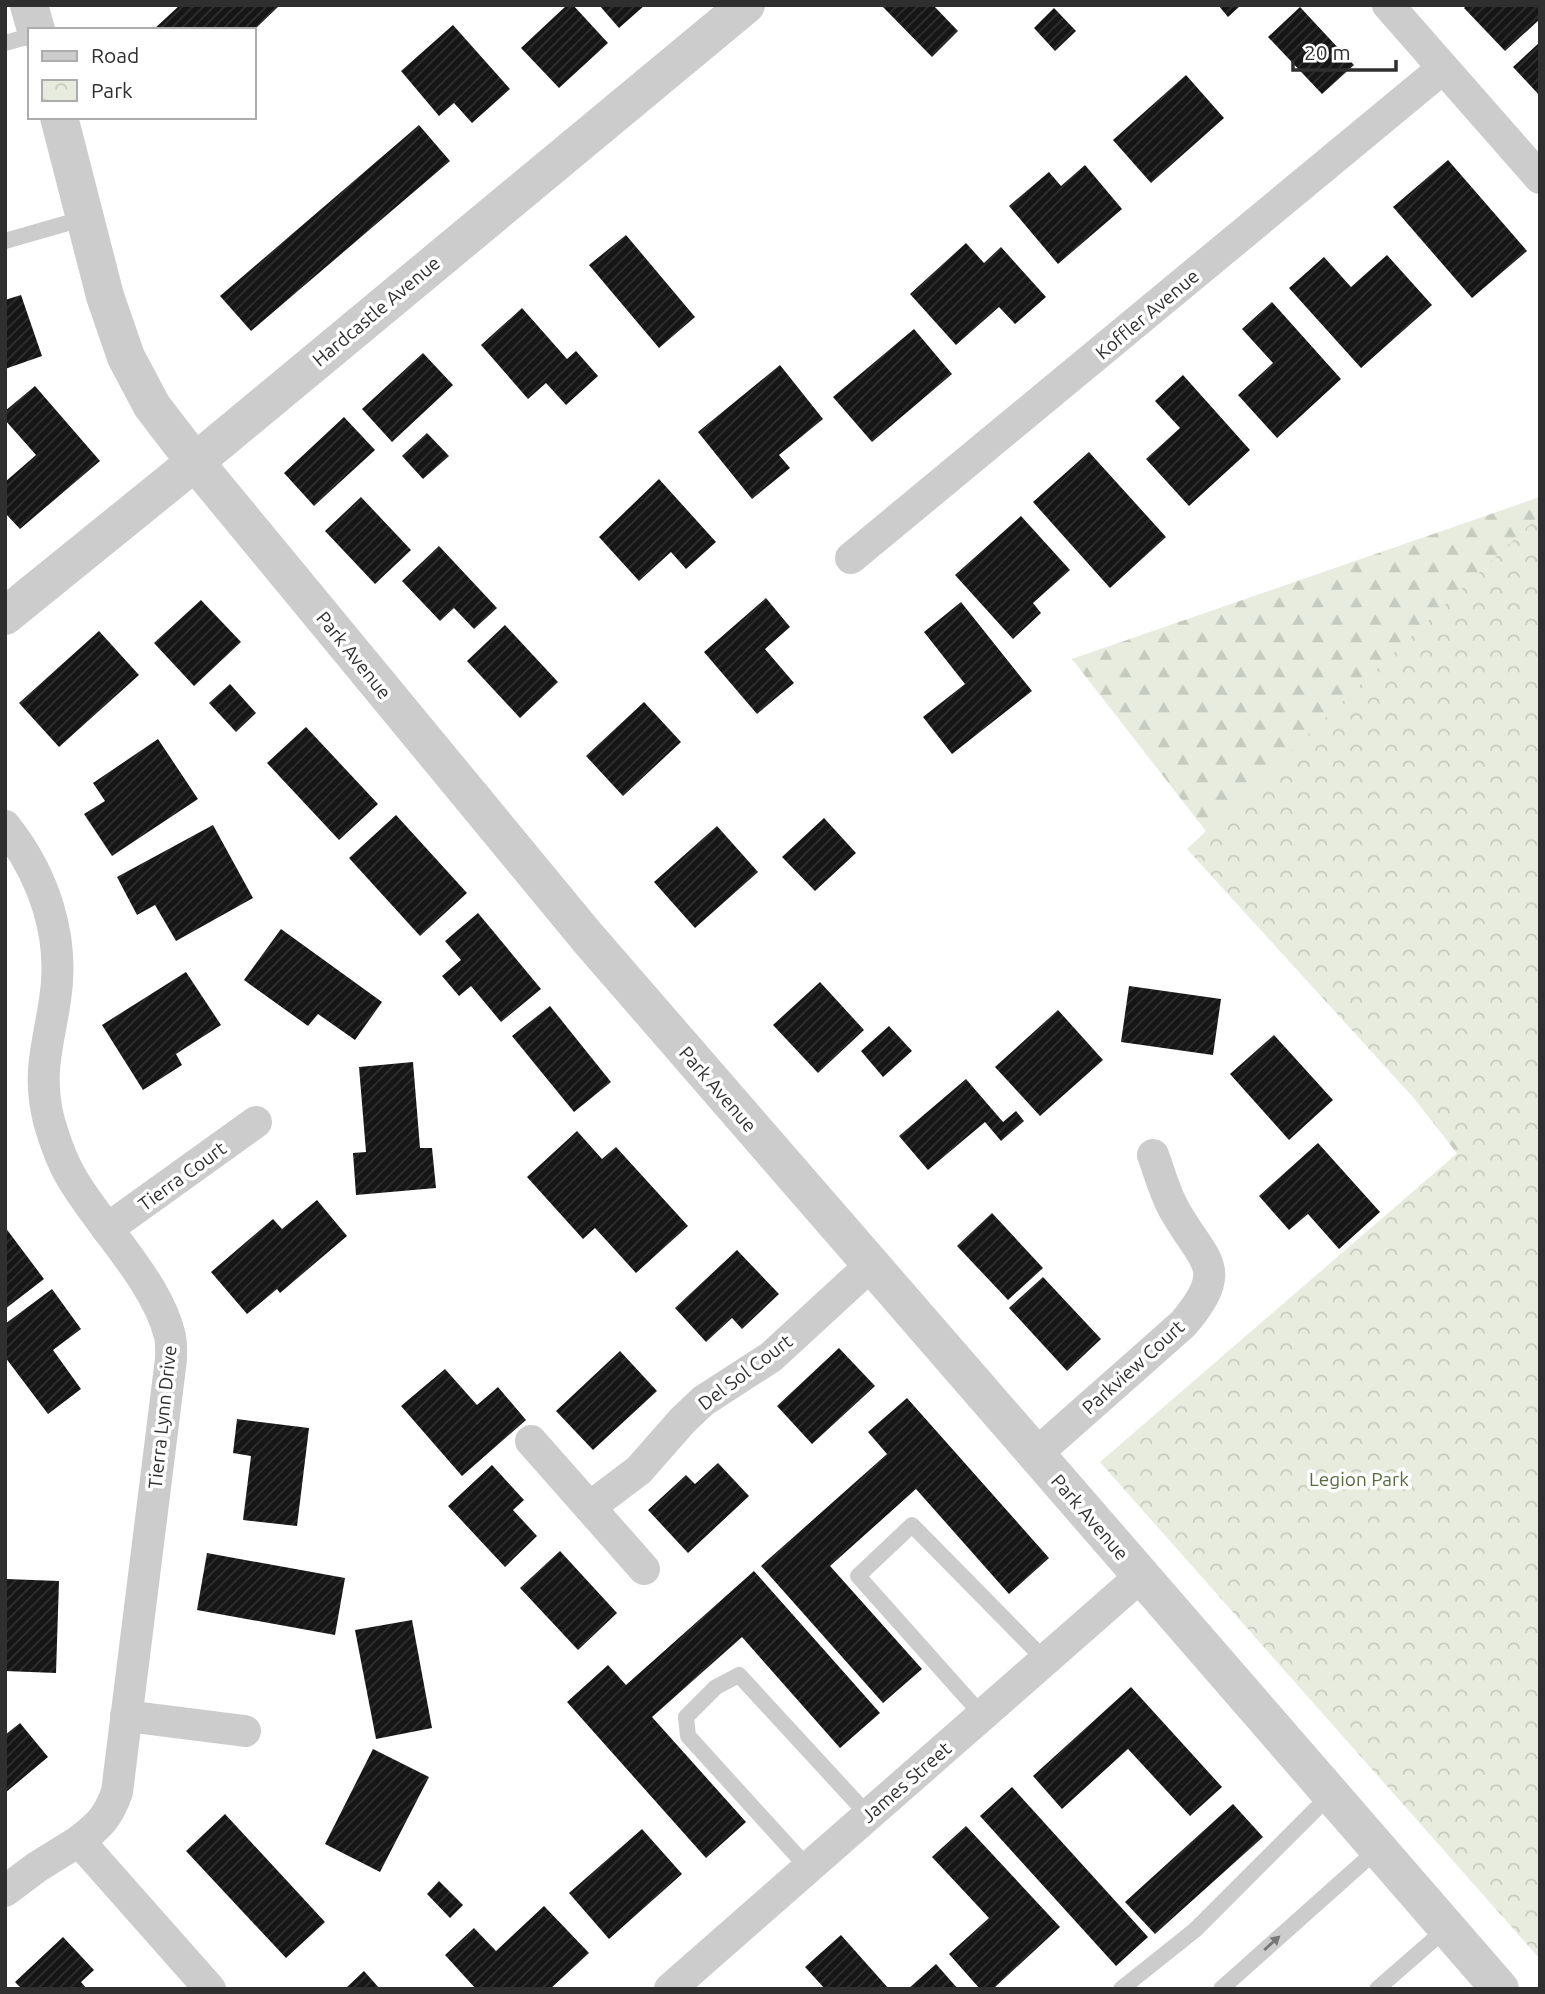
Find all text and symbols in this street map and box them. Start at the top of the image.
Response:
legend [28,28,256,119]
scale bar [1293,28,1396,72]
text: 20 m [1304,40,1351,64]
text: Road [91,43,139,67]
text: Park [91,78,133,102]
street label: Hardcastle Avenue [308,251,444,371]
street label: Koffler Avenue [1091,264,1203,364]
street label: Park Avenue [312,607,396,703]
street label: Park Avenue [675,1042,761,1136]
street label: Tierra Court [134,1137,230,1215]
street label: Parkview Court [1078,1315,1189,1419]
street label: Del Sol Court [694,1329,797,1414]
street label: Tierra Lynn Drive [144,1344,180,1490]
park label: Legion Park [1309,1468,1409,1490]
street label: Park Avenue [1047,1470,1133,1564]
street label: James Street [857,1737,956,1827]
one-way arrow [1263,1935,1281,1951]

